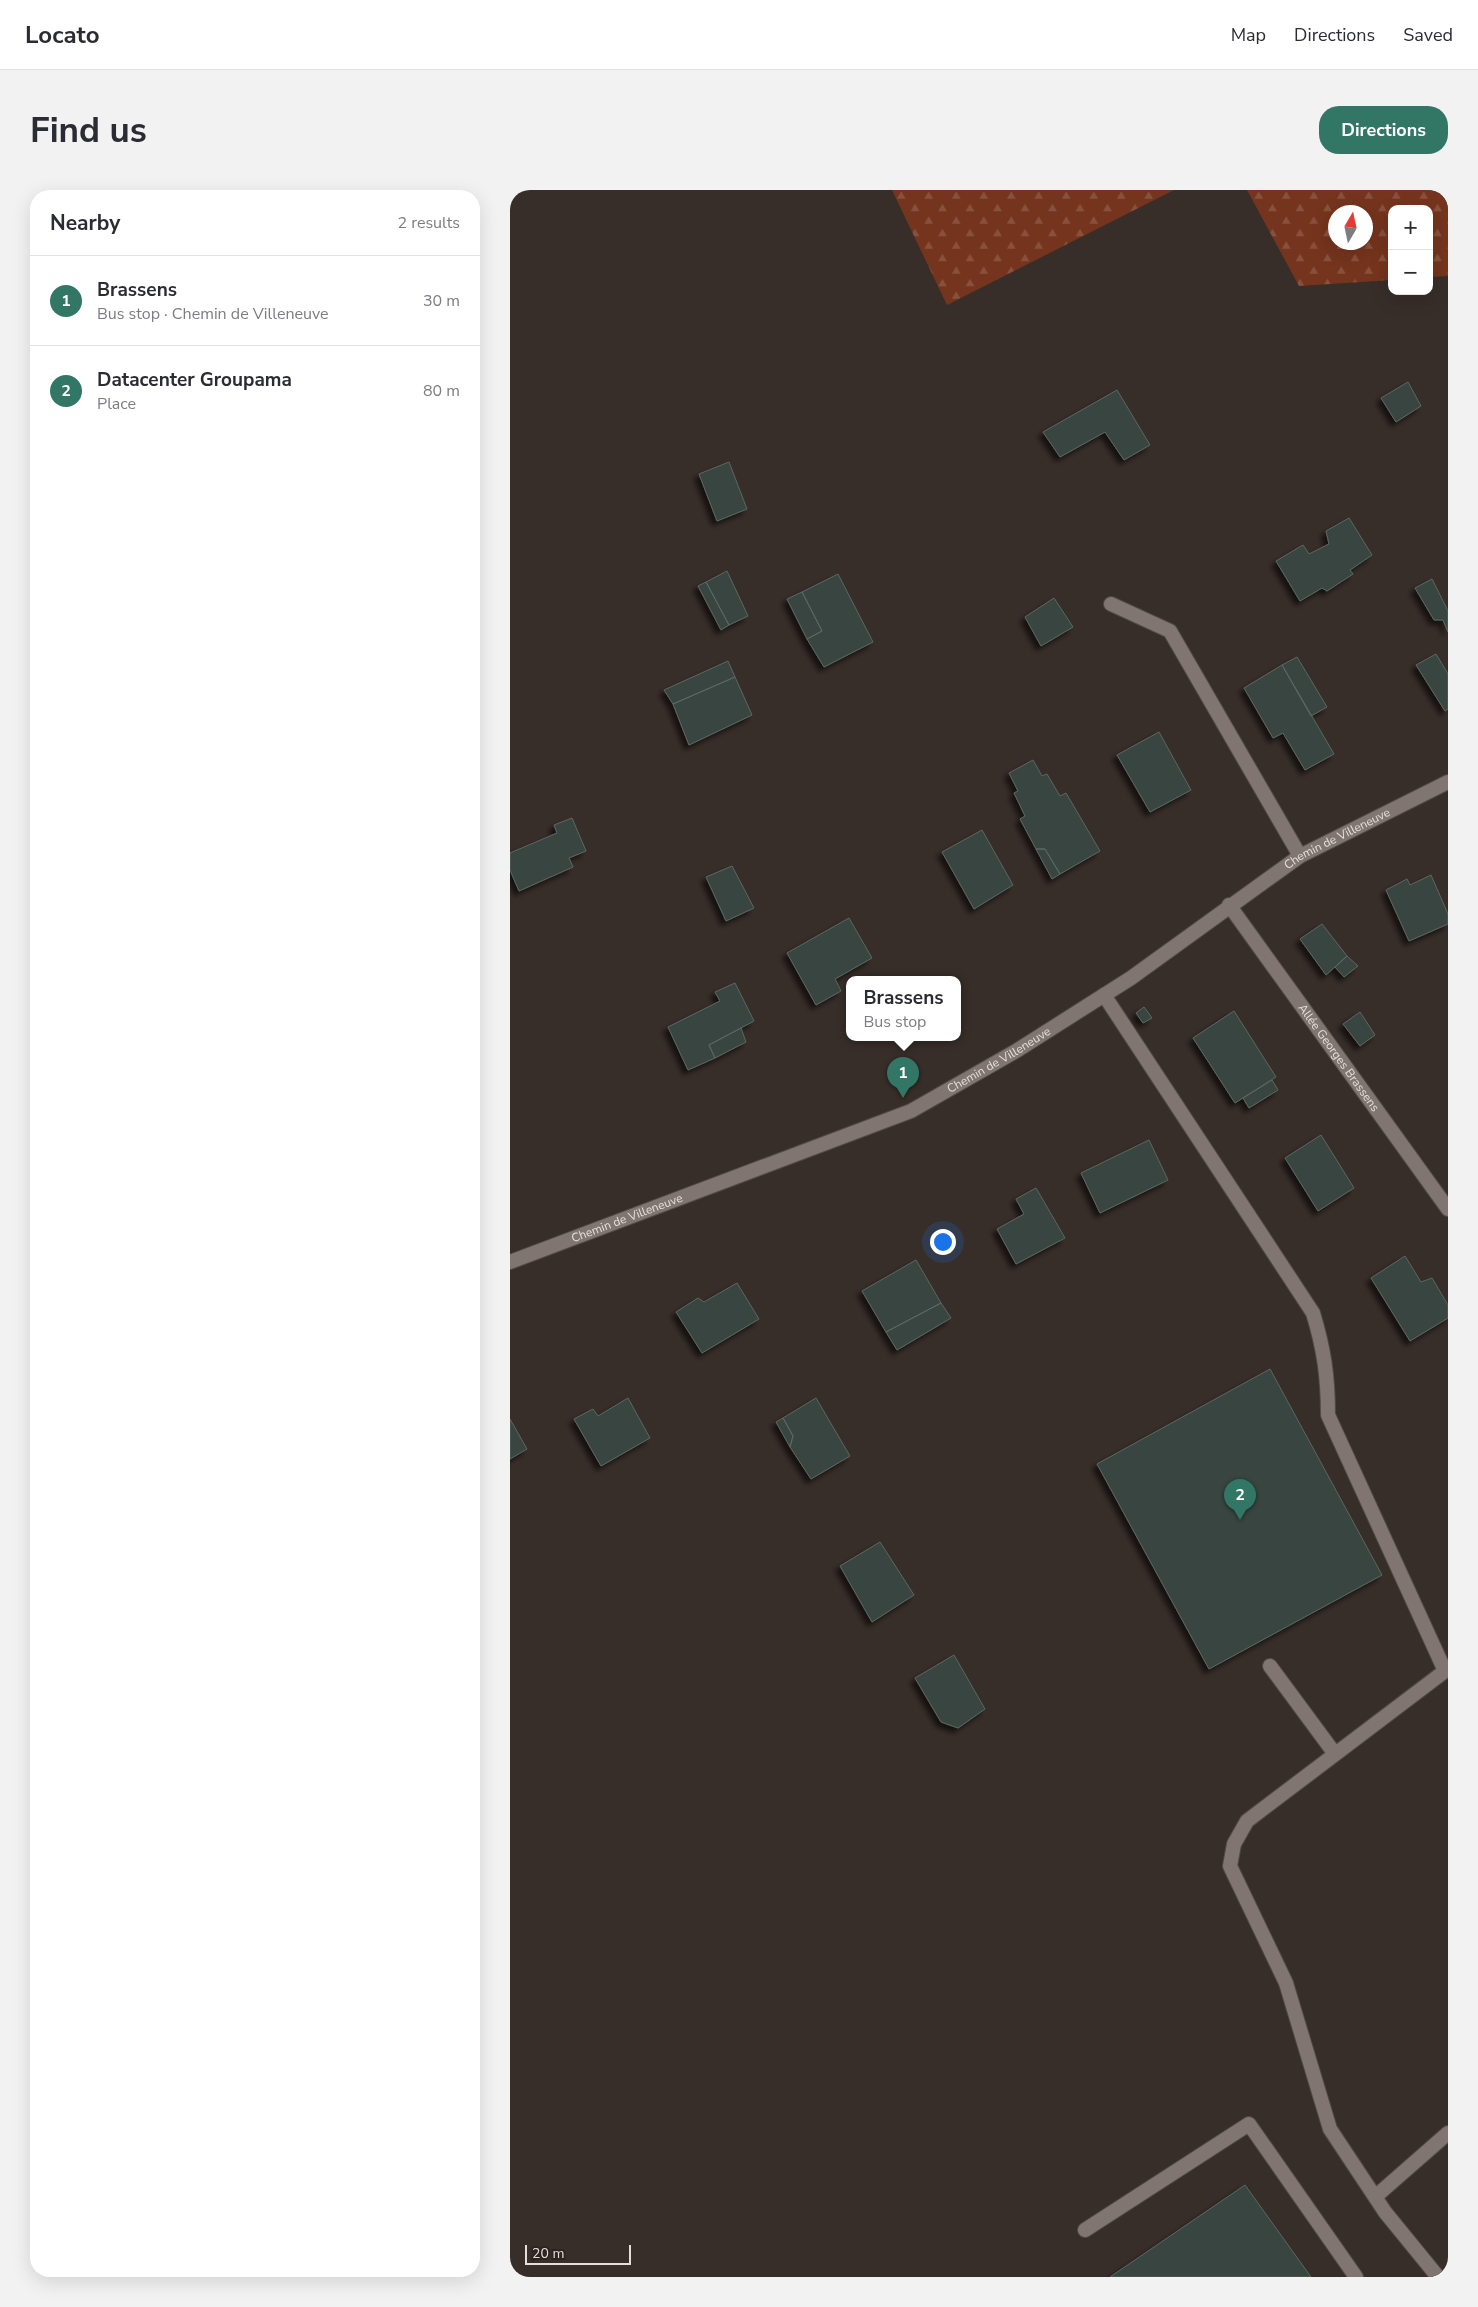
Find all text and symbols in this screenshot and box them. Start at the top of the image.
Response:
text: Locato [25,19,100,51]
text: Map [1231,23,1266,47]
text: Directions [1294,23,1375,47]
text: Saved [1403,23,1453,47]
button: Directions [1319,106,1448,154]
text: Find us [30,107,147,154]
north arrow [1328,205,1373,250]
map controls [1388,205,1433,295]
button: + [1388,205,1433,250]
text: Nearby [50,209,120,237]
text: 2 results [398,212,460,234]
button: − [1388,250,1433,295]
text: Brassens [97,277,177,303]
text: 1 [61,290,71,312]
text: 30 m [423,290,460,312]
text: Bus stop · Chemin de Villeneuve [97,303,329,325]
text: Datacenter Groupama [97,367,292,393]
text: 2 [61,380,71,402]
text: 80 m [423,380,460,402]
text: Place [97,393,136,415]
street label: Chemin de Villeneuve [1281,804,1393,873]
popup [846,976,961,1041]
text: Brassens [863,985,944,1011]
street label: Allée Georges Brassens [1295,1000,1383,1115]
text: Bus stop [863,1011,926,1033]
street label: Chemin de Villeneuve [944,1023,1054,1097]
pin: 1 [887,1057,919,1098]
street label: Chemin de Villeneuve [569,1190,685,1246]
your location [930,1229,956,1255]
pin: 2 [1224,1479,1256,1520]
scale bar [525,2242,631,2265]
text: 20 m [532,2244,564,2263]

